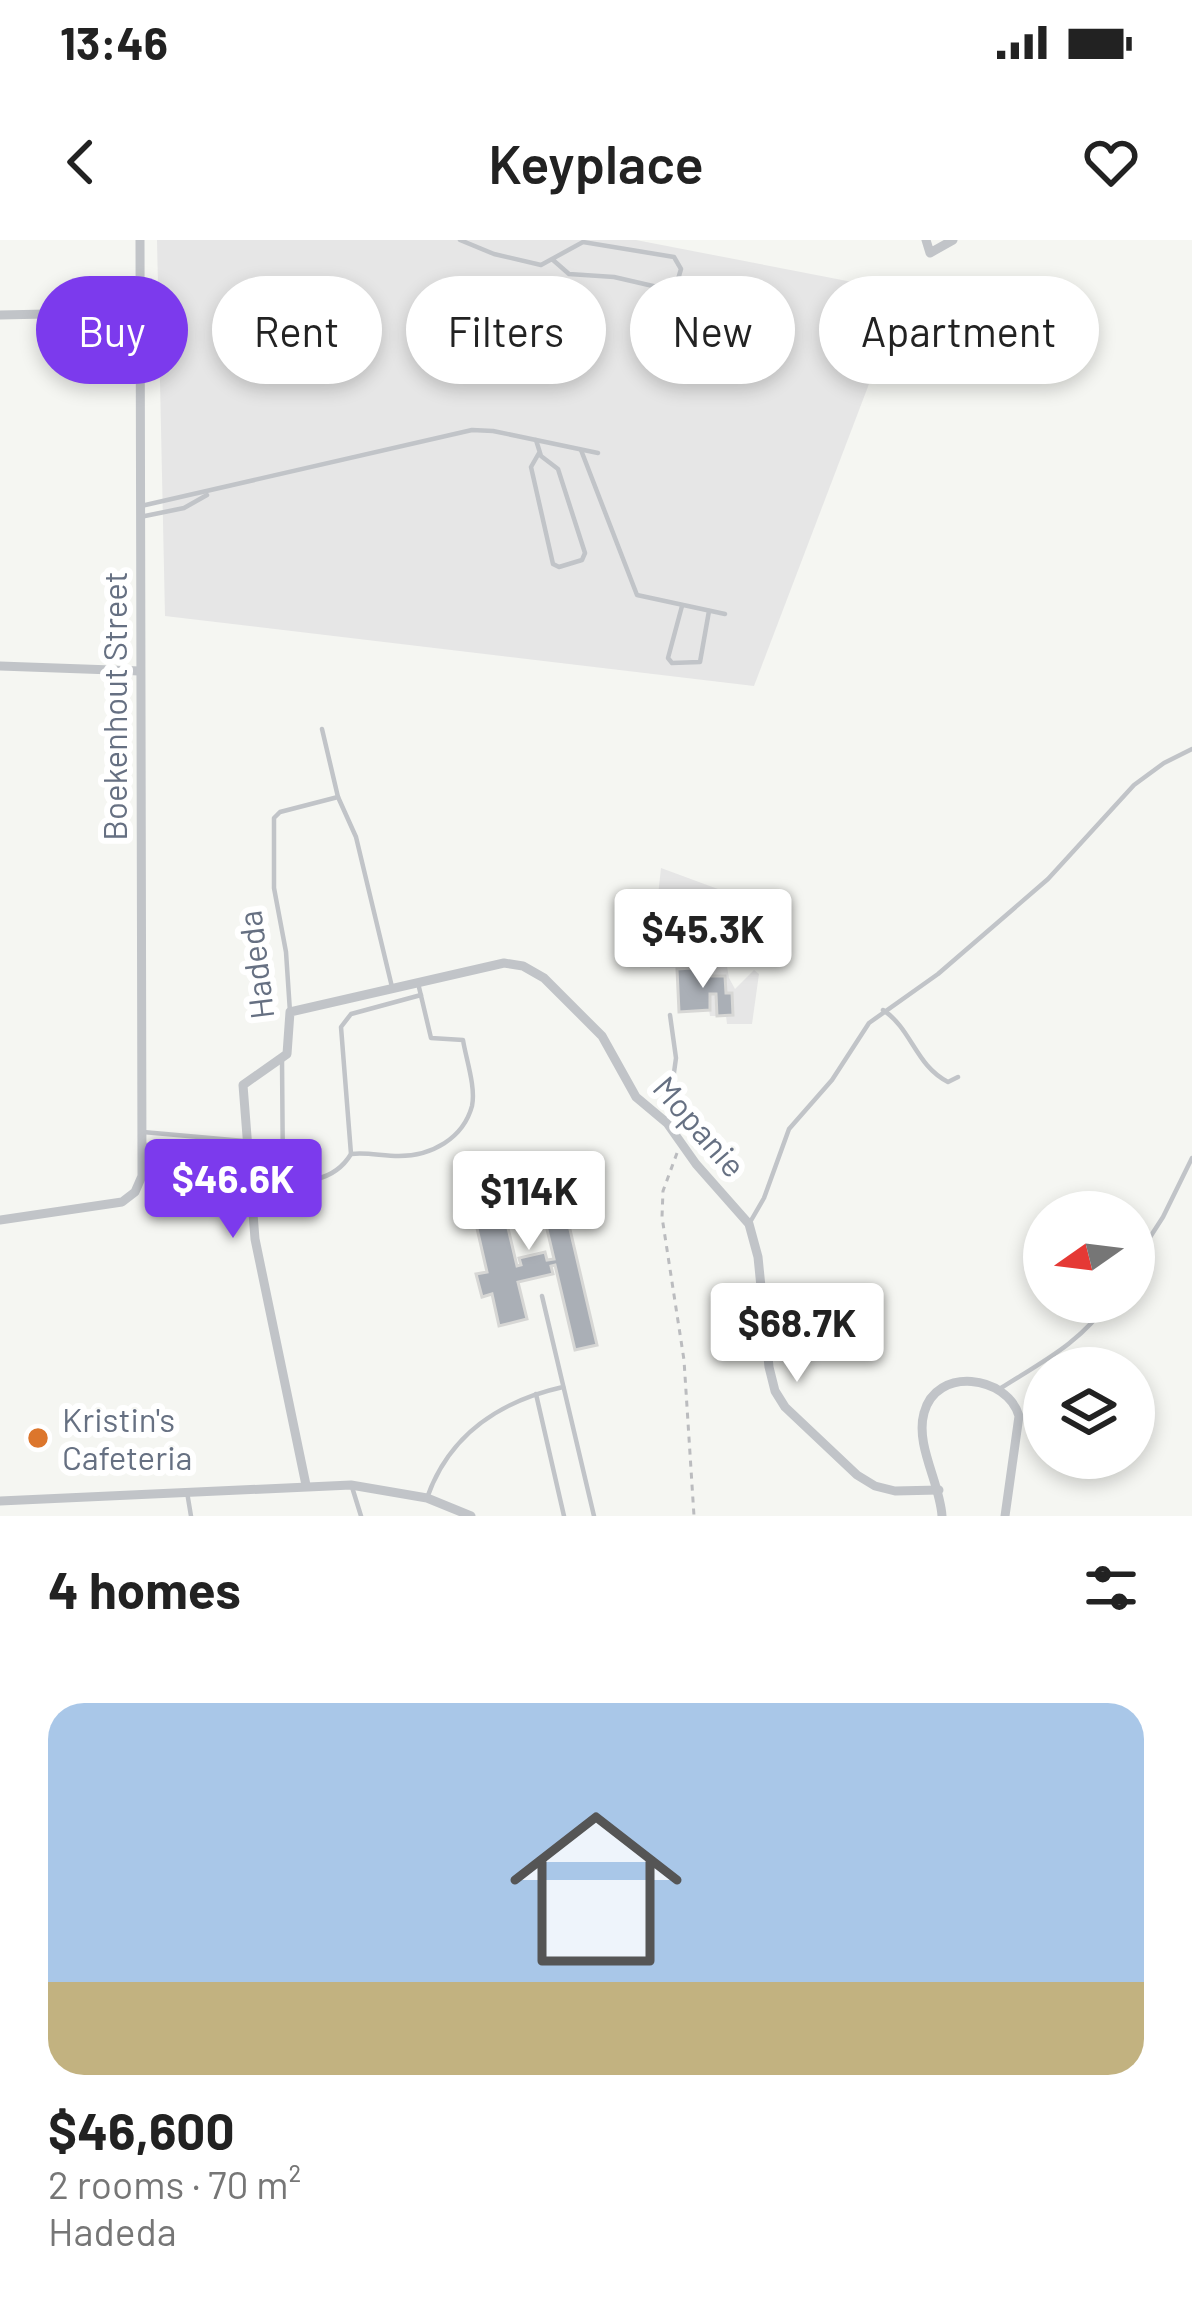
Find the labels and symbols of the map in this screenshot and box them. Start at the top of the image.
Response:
street label: Boekenhout Street [94,571,134,841]
pin: $45.3K [605,889,801,991]
street label: Hadeda [229,908,281,1022]
street label: Mopanie [645,1067,755,1185]
pin: $46.6K [135,1139,331,1241]
pin: $114K [445,1151,613,1253]
north arrow [1023,1191,1155,1323]
pin: $68.7K [699,1283,895,1385]
place label: Kristin's Cafeteria [62,1399,192,1477]
marker: Kristin's Cafeteria [25,1425,51,1451]

